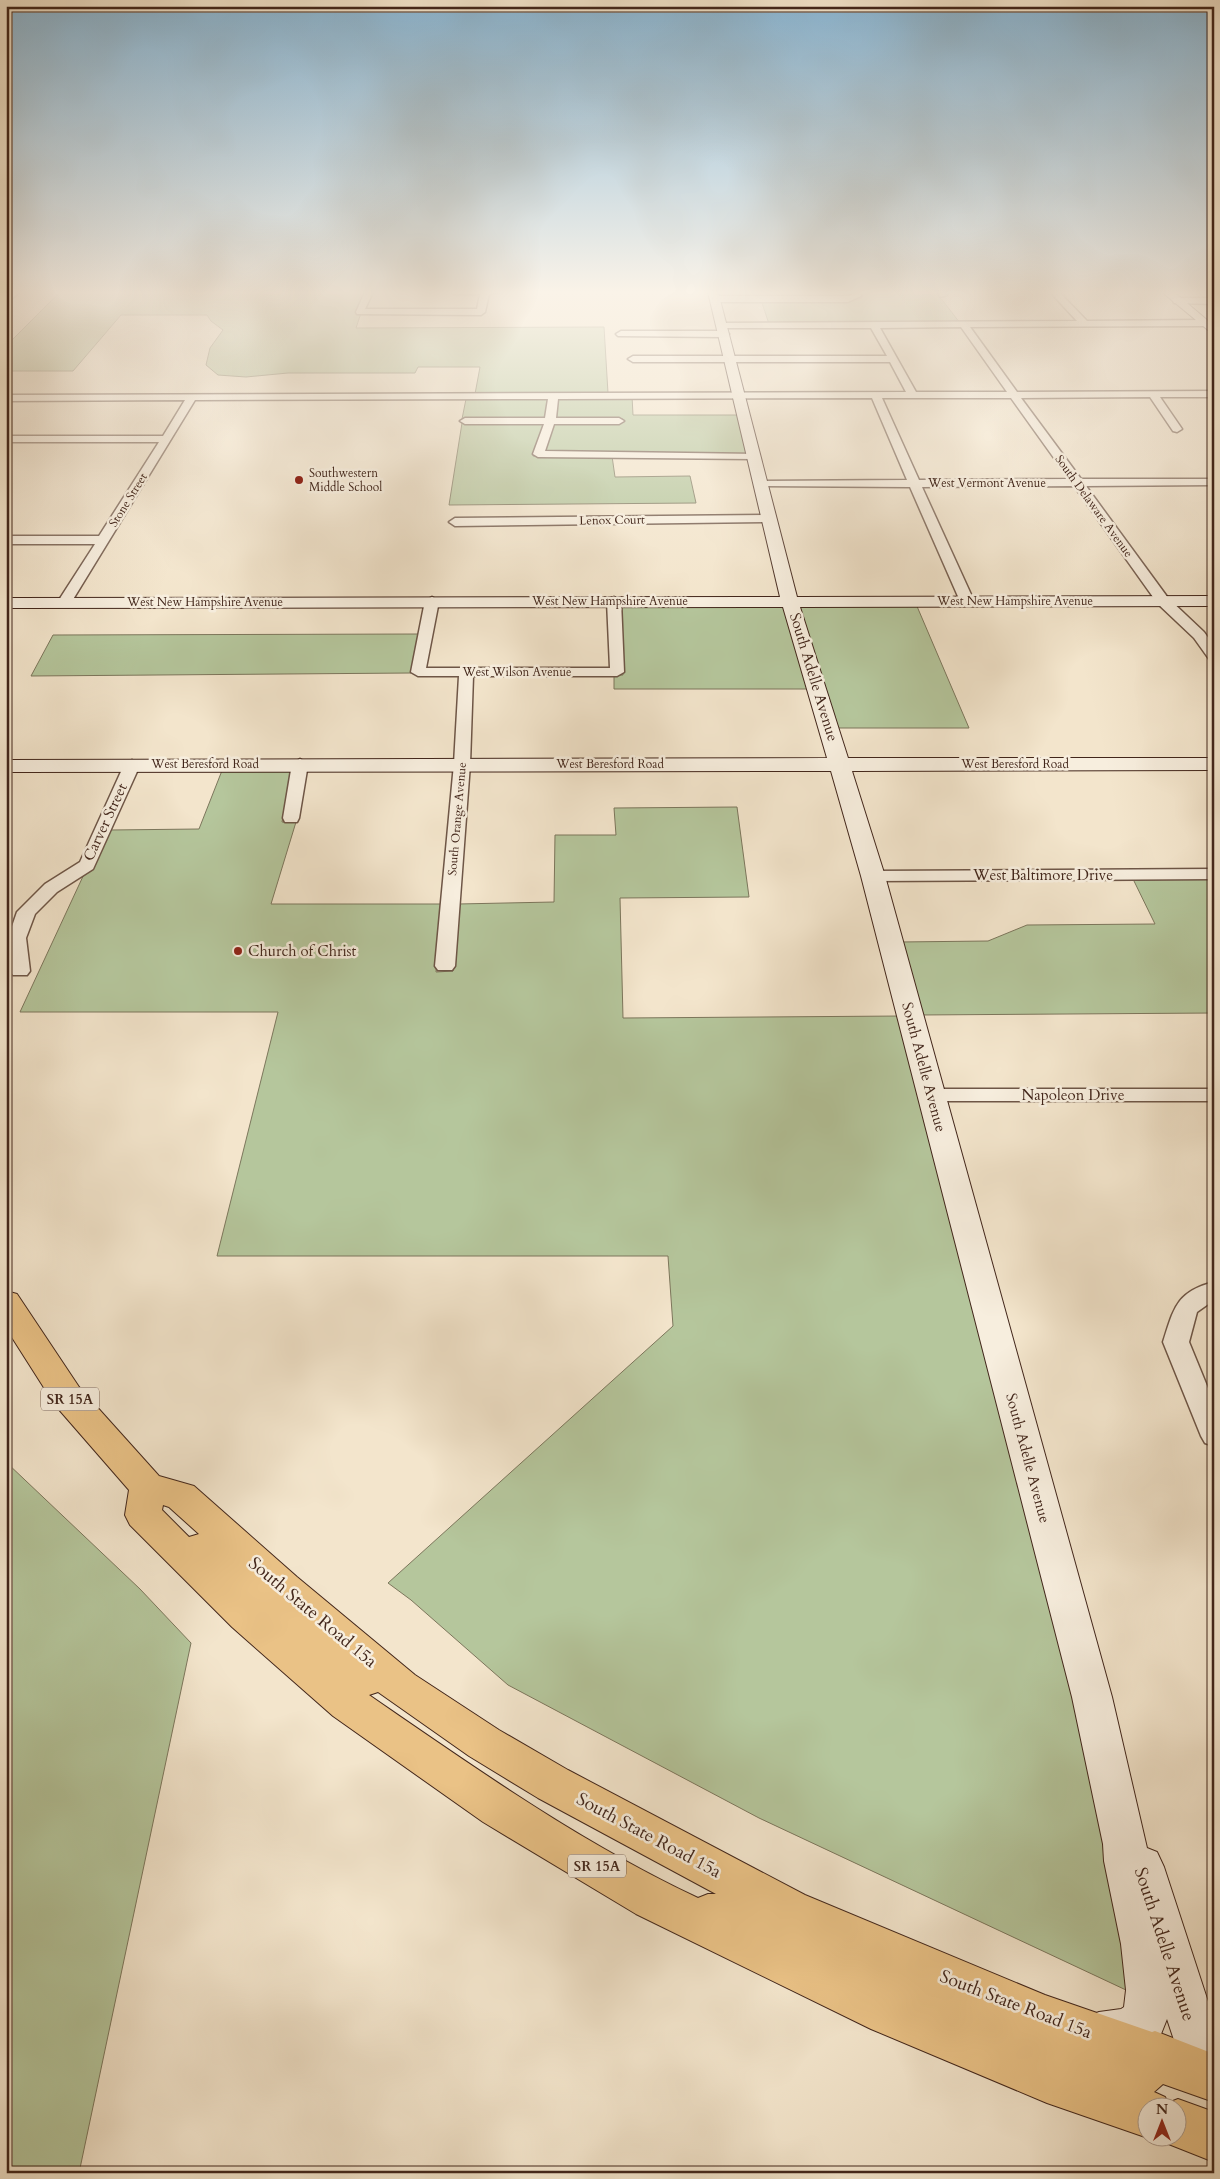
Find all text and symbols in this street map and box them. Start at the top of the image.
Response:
street label: South Delaware Avenue [1051,452,1137,560]
place label: Southwestern Middle School [309,465,382,495]
street label: Stone Street [105,470,151,530]
marker: Southwestern Middle School [293,474,305,486]
street label: West Vermont Avenue [927,475,1046,491]
street label: Lenox Court [579,511,645,529]
street label: West New Hampshire Avenue [531,593,688,609]
street label: West New Hampshire Avenue [936,593,1093,609]
street label: West New Hampshire Avenue [126,594,283,610]
street label: South Adelle Avenue [785,610,843,744]
street label: West Wilson Avenue [462,664,571,680]
street label: West Beresford Road [150,756,259,772]
street label: West Beresford Road [555,756,664,772]
street label: West Beresford Road [960,756,1069,772]
street label: South Orange Avenue [444,762,470,876]
street label: Carver Street [78,780,132,864]
street label: West Baltimore Drive [972,865,1113,885]
place label: Church of Christ [248,941,357,961]
marker: Church of Christ [232,945,244,957]
street label: South Adelle Avenue [897,1000,951,1134]
street label: Napoleon Drive [1022,1085,1125,1105]
road number: SR 15A [41,1388,99,1410]
street label: South Adelle Avenue [1001,1391,1055,1525]
street label: South State Road 15a [243,1551,382,1674]
street label: South State Road 15a [572,1787,726,1884]
road number: SR 15A [568,1854,626,1878]
street label: South Adelle Avenue [1128,1864,1201,2024]
street label: South State Road 15a [936,1964,1096,2045]
north arrow [1138,2096,1188,2146]
text: N [1156,2100,1168,2119]

